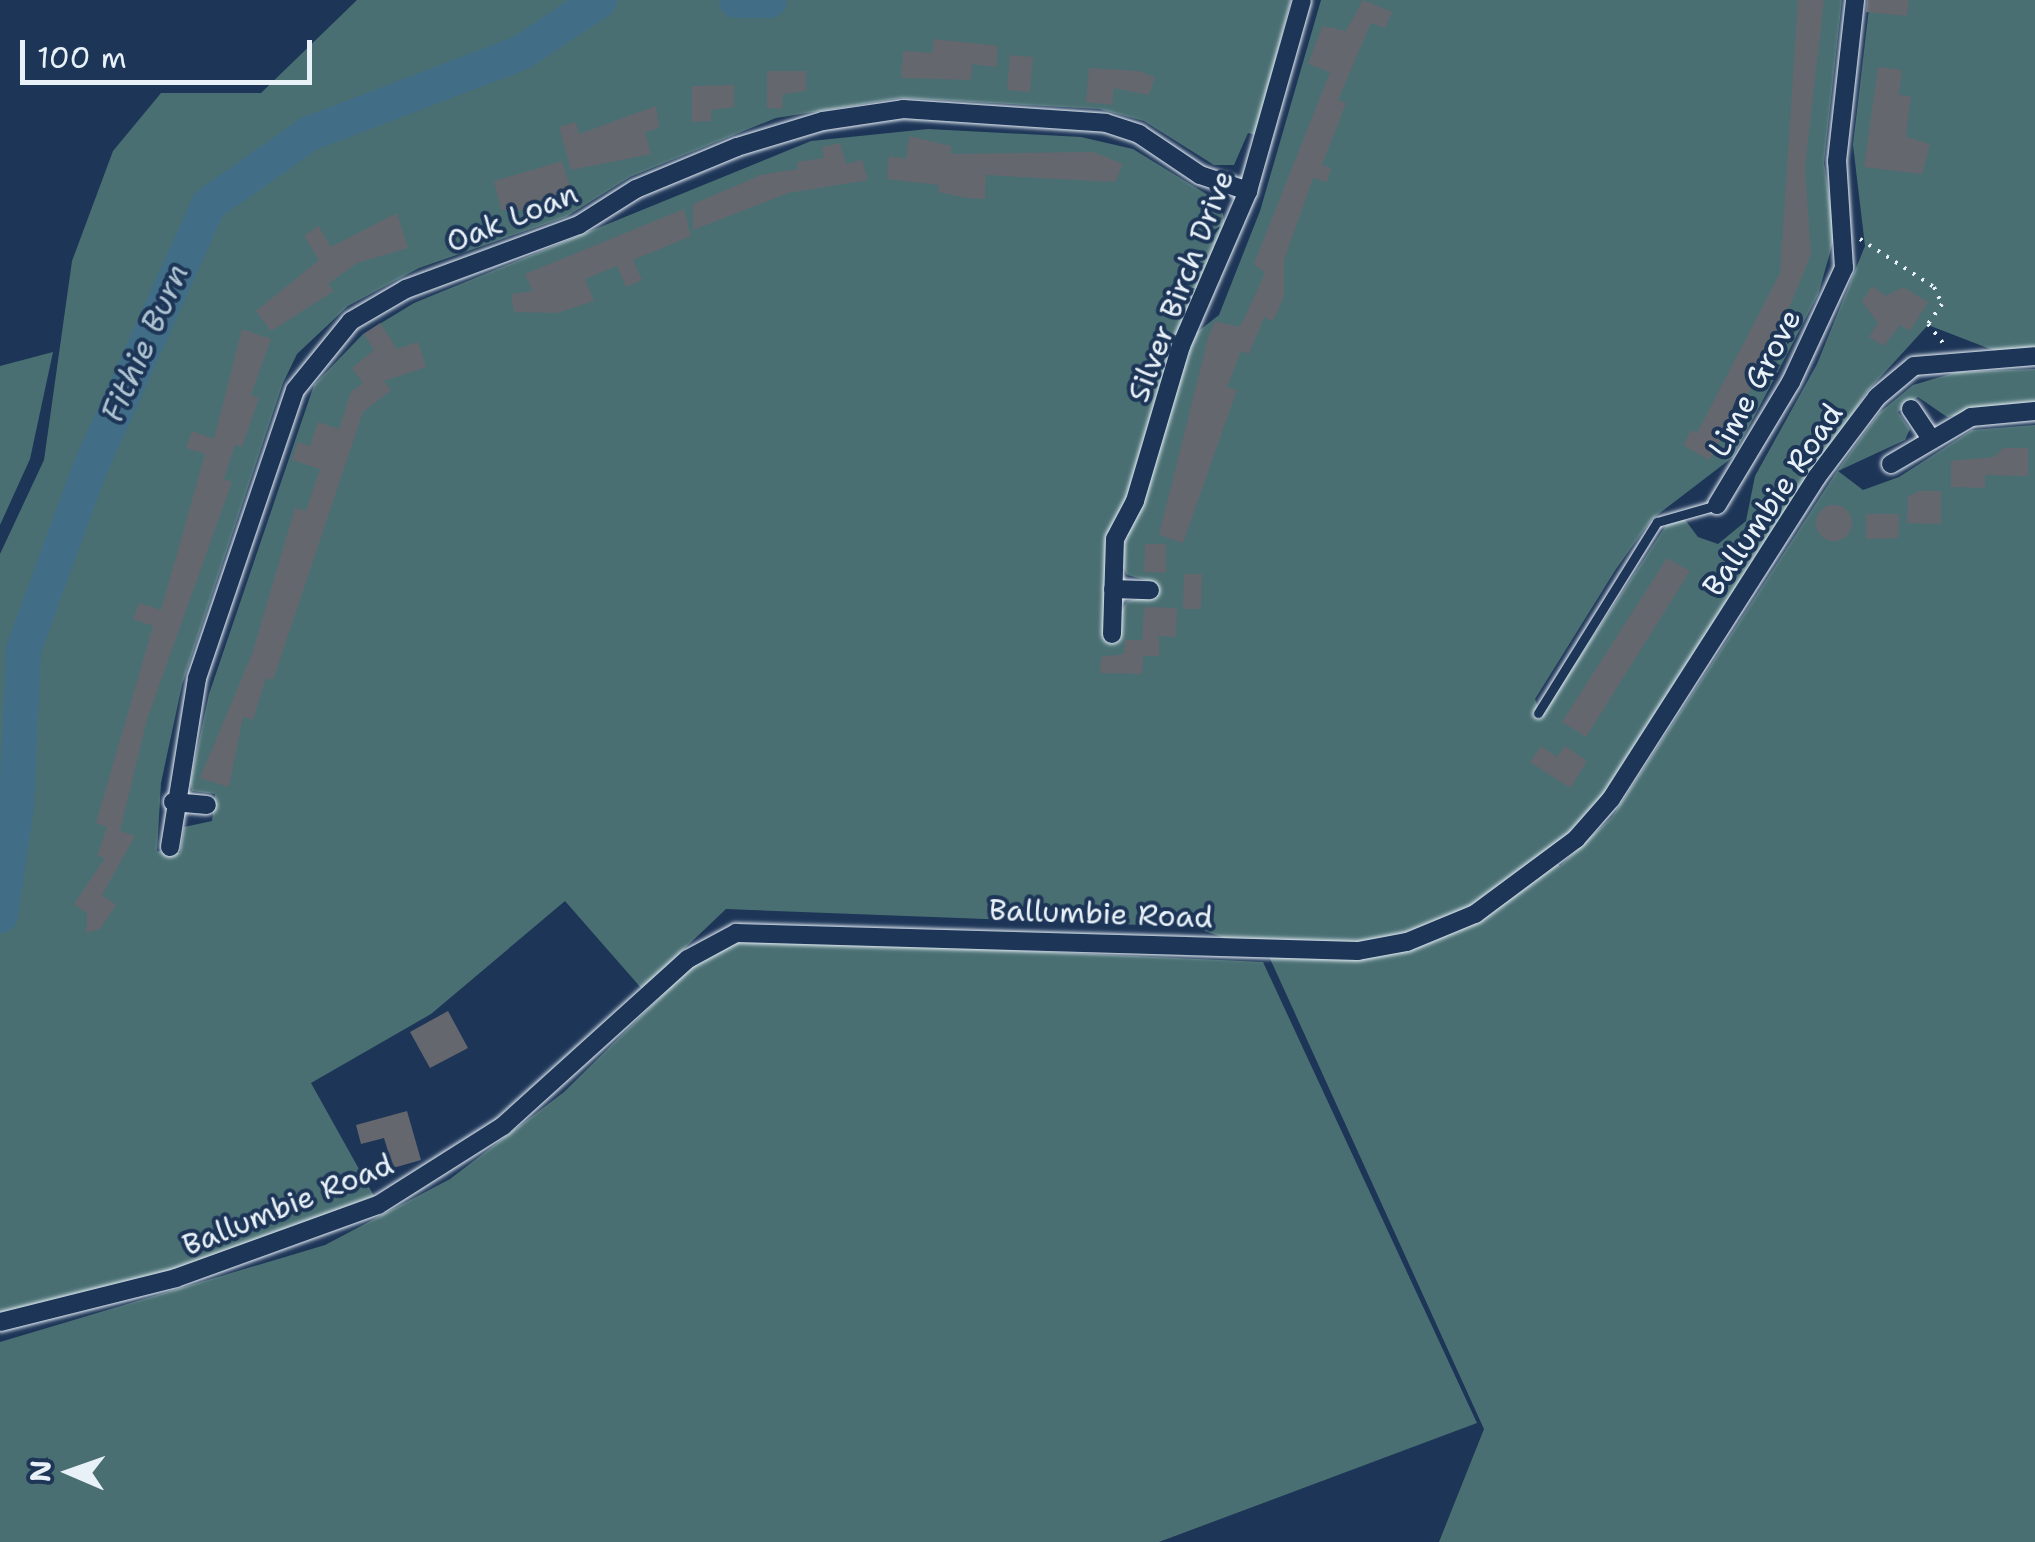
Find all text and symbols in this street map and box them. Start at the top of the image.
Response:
scale bar [25,20,318,82]
text: 100 m [37,37,127,78]
street label: Silver Birch Drive [1120,165,1242,407]
street label: Oak Loan [441,175,583,261]
water label: Fithie Burn [93,258,197,428]
street label: Lime Grove [1701,303,1809,463]
street label: Ballumbie Road [1695,397,1851,603]
street label: Ballumbie Road [988,892,1214,936]
street label: Ballumbie Road [177,1146,399,1264]
north arrow [20,1422,120,1522]
text: N [21,1459,59,1483]

